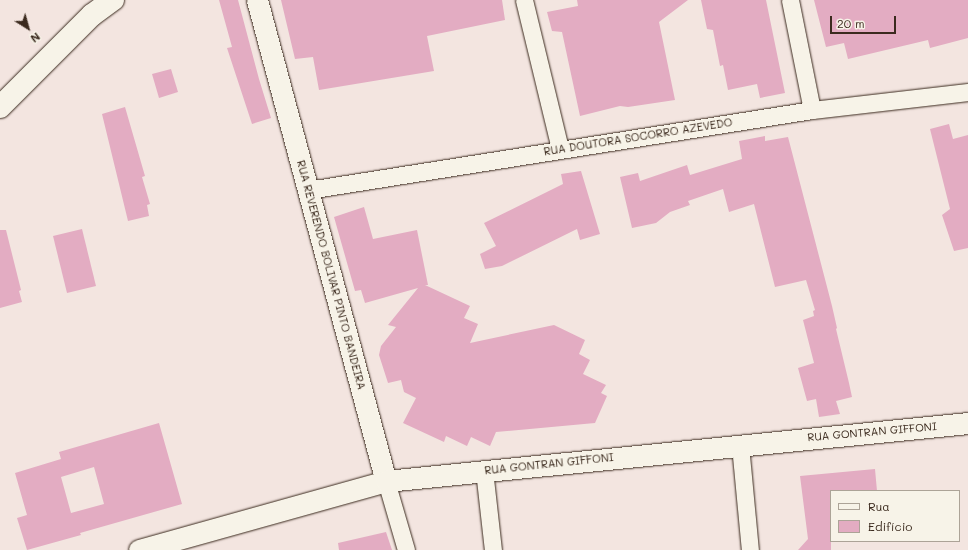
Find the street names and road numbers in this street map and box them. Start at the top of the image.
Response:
street label: RUA DOUTORA SOCORRO AZEVEDO [543,116,733,158]
street label: RUA REVERENDO BOLIVAR PINTO BANDEIRA [294,159,368,391]
street label: RUA GONTRAN GIFFONI [807,420,937,444]
street label: RUA GONTRAN GIFFONI [484,451,614,477]

